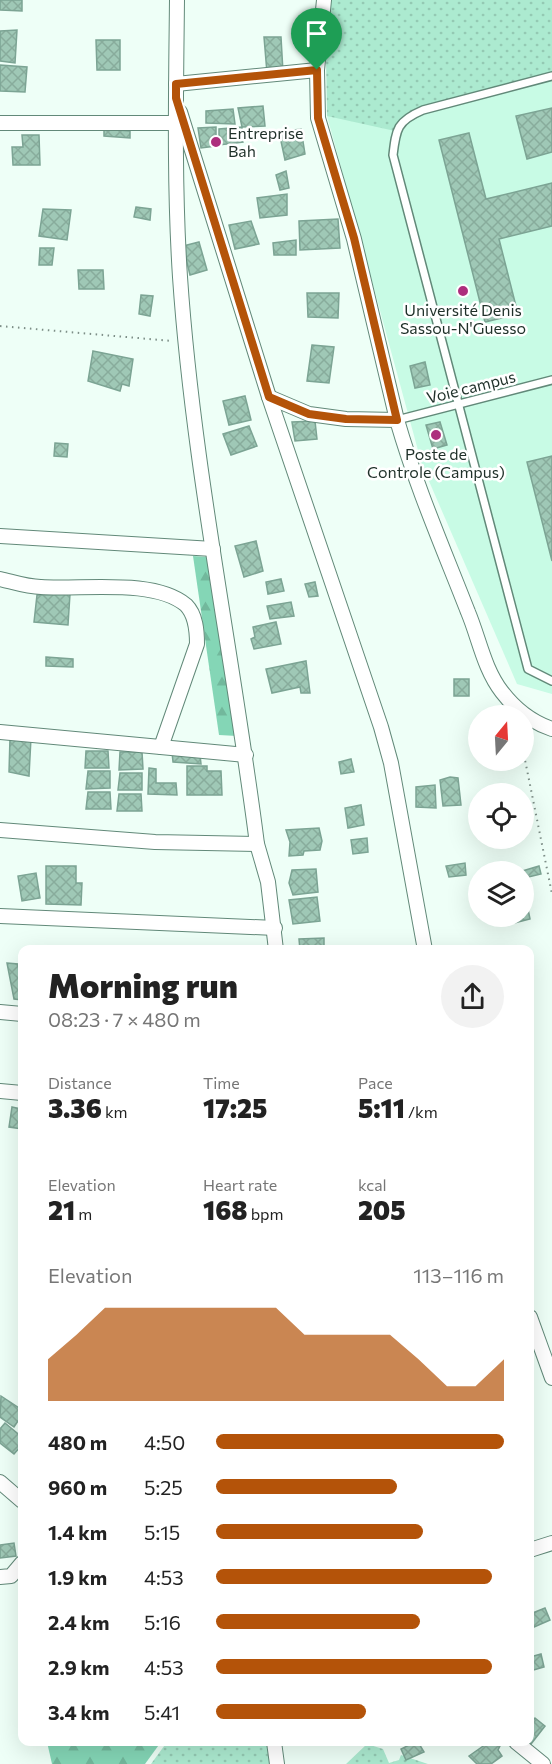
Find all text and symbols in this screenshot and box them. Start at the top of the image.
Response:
pin [291,8,342,70]
icon: arrive [300,17,333,50]
place label: Entreprise Bah [228,123,303,160]
marker: Entreprise Bah [209,135,223,149]
marker: Université Denis Sassou-N'Guesso [456,284,470,298]
place label: Université Denis Sassou-N'Guesso [400,300,526,337]
street label: Voie campus [424,366,517,407]
marker: Poste de Controle (Campus) [429,428,443,442]
place label: Poste de Controle (Campus) [367,444,505,481]
north arrow [468,705,534,771]
map controls [468,705,534,927]
button: locate [468,783,534,849]
button: layers [468,861,534,927]
text: Morning run [48,964,238,1005]
button: share [441,965,504,1028]
text: 08:23 · 7 × 480 m [48,1007,201,1031]
text: Distance [48,1073,112,1092]
text: Time [203,1073,240,1092]
text: Pace [358,1073,393,1092]
text: 3.36 [48,1092,102,1123]
text: 17:25 [203,1092,267,1123]
text: 5:11 [358,1092,405,1123]
text: km [102,1102,128,1121]
text: /km [405,1102,438,1121]
text: Elevation [48,1175,116,1194]
text: Heart rate [203,1175,277,1194]
text: kcal [358,1175,387,1194]
text: 21 [48,1194,75,1225]
text: 168 [203,1194,248,1225]
text: 205 [358,1194,406,1225]
text: m [75,1204,92,1223]
text: bpm [248,1204,284,1223]
text: Elevation [48,1263,133,1287]
text: 113–116 m [413,1263,504,1287]
text: 480 m [48,1430,107,1454]
text: 4:50 [144,1430,185,1454]
text: 960 m [48,1475,107,1499]
text: 5:25 [144,1475,183,1499]
text: 1.4 km [48,1520,107,1544]
text: 5:15 [144,1520,180,1544]
text: 1.9 km [48,1565,107,1589]
text: 4:53 [144,1565,184,1589]
text: 2.4 km [48,1610,110,1634]
text: 5:16 [144,1610,181,1634]
text: 2.9 km [48,1655,109,1679]
text: 4:53 [144,1655,184,1679]
text: 3.4 km [48,1700,110,1724]
text: 5:41 [144,1700,180,1724]

